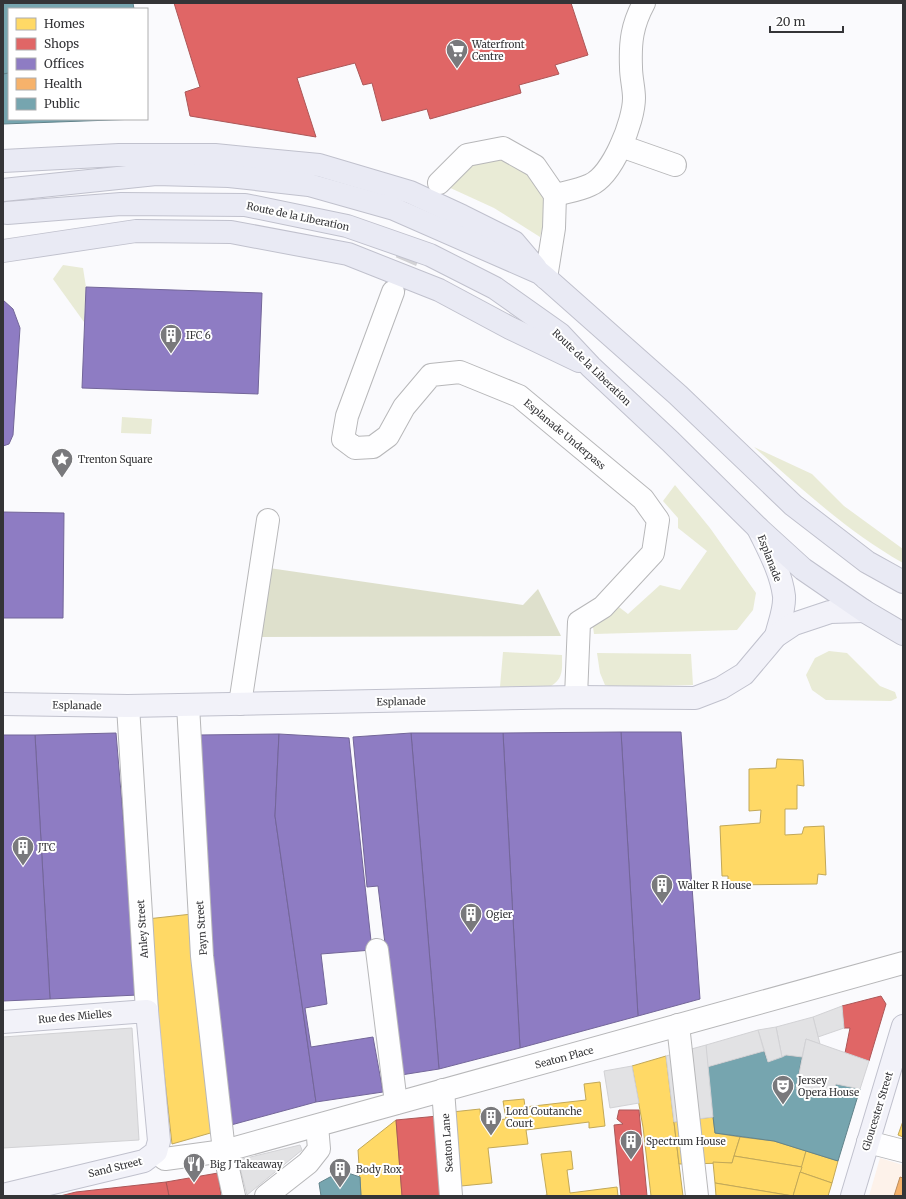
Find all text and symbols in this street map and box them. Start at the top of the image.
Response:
legend [8,8,148,120]
scale bar [770,8,843,34]
text: 20 m [776,14,805,29]
text: Homes [44,16,85,31]
text: Shops [44,36,79,51]
supermarket icon: Waterfront Centre [444,37,470,70]
place label: Waterfront Centre [471,38,525,63]
text: Offices [44,56,84,71]
text: Health [44,76,82,91]
text: Public [44,96,80,111]
street label: Route de la Liberation [245,199,351,234]
building icon: IFC 6 [158,322,184,355]
street label: Route de la Liberation [549,326,634,409]
place label: IFC 6 [186,329,211,342]
street label: Esplanade Underpass [521,396,608,472]
place icon: Trenton Square [49,446,75,479]
place label: Trenton Square [78,453,152,466]
street label: Esplanade [755,533,784,583]
street label: Esplanade [376,695,426,708]
street label: Esplanade [52,699,102,712]
building icon: JTC [10,834,36,867]
place label: JTC [37,841,56,854]
building icon: Walter R House [649,872,675,905]
place label: Walter R House [677,879,751,892]
street label: Anley Street [134,899,151,960]
street label: Payn Street [193,900,210,956]
building icon: Ogier [458,901,484,934]
place label: Ogier [486,908,513,921]
street label: Rue des Mielles [38,1007,113,1026]
street label: Seaton Place [533,1043,595,1072]
street label: Gloucester Street [859,1070,896,1152]
theatre icon: Jersey Opera House [770,1073,796,1106]
place label: Jersey Opera House [797,1074,859,1099]
building icon: Lord Coutanche Court [478,1104,504,1137]
place label: Lord Coutanche Court [506,1105,582,1130]
street label: Seaton Lane [439,1113,456,1173]
building icon: Spectrum House [618,1128,644,1161]
place label: Spectrum House [646,1135,726,1148]
restaurant icon: Big J Takeaway [181,1151,207,1184]
street label: Sand Street [87,1154,144,1180]
building icon: Body Rox [327,1156,353,1189]
place label: Big J Takeaway [210,1158,283,1171]
place label: Body Rox [356,1163,402,1176]

